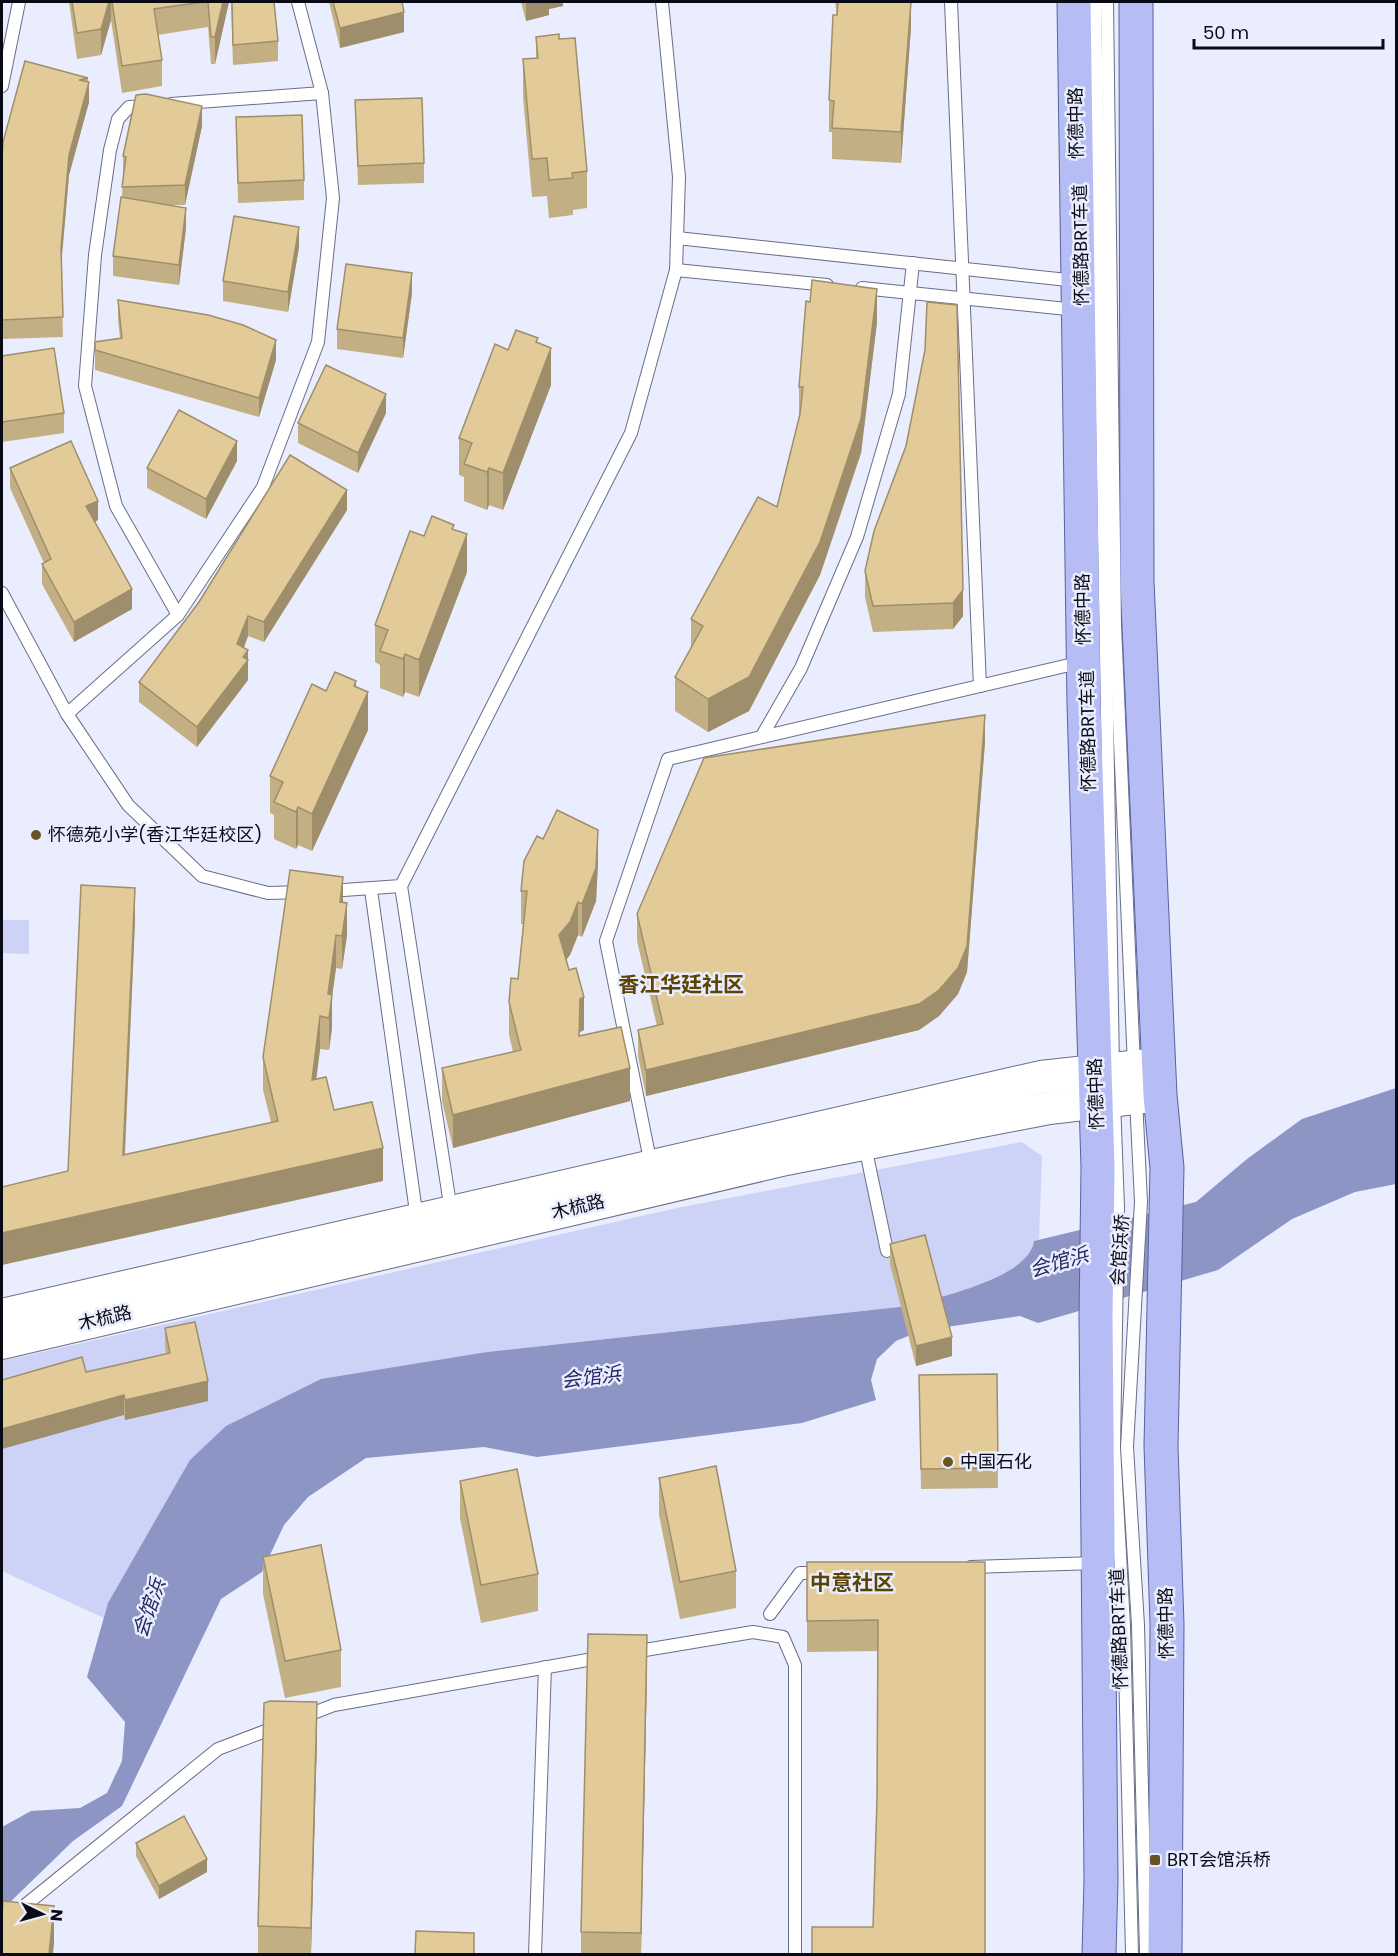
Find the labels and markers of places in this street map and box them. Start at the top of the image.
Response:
place label: 怀德苑小学(香江华廷校区) [48,822,262,847]
marker: 怀德苑小学(香江华廷校区) [29,828,43,842]
place label: 中国石化 [960,1449,1032,1474]
marker: 中国石化 [941,1455,955,1469]
place label: BRT会馆浜桥 [1167,1847,1271,1872]
marker: BRT会馆浜桥 [1148,1853,1162,1867]

